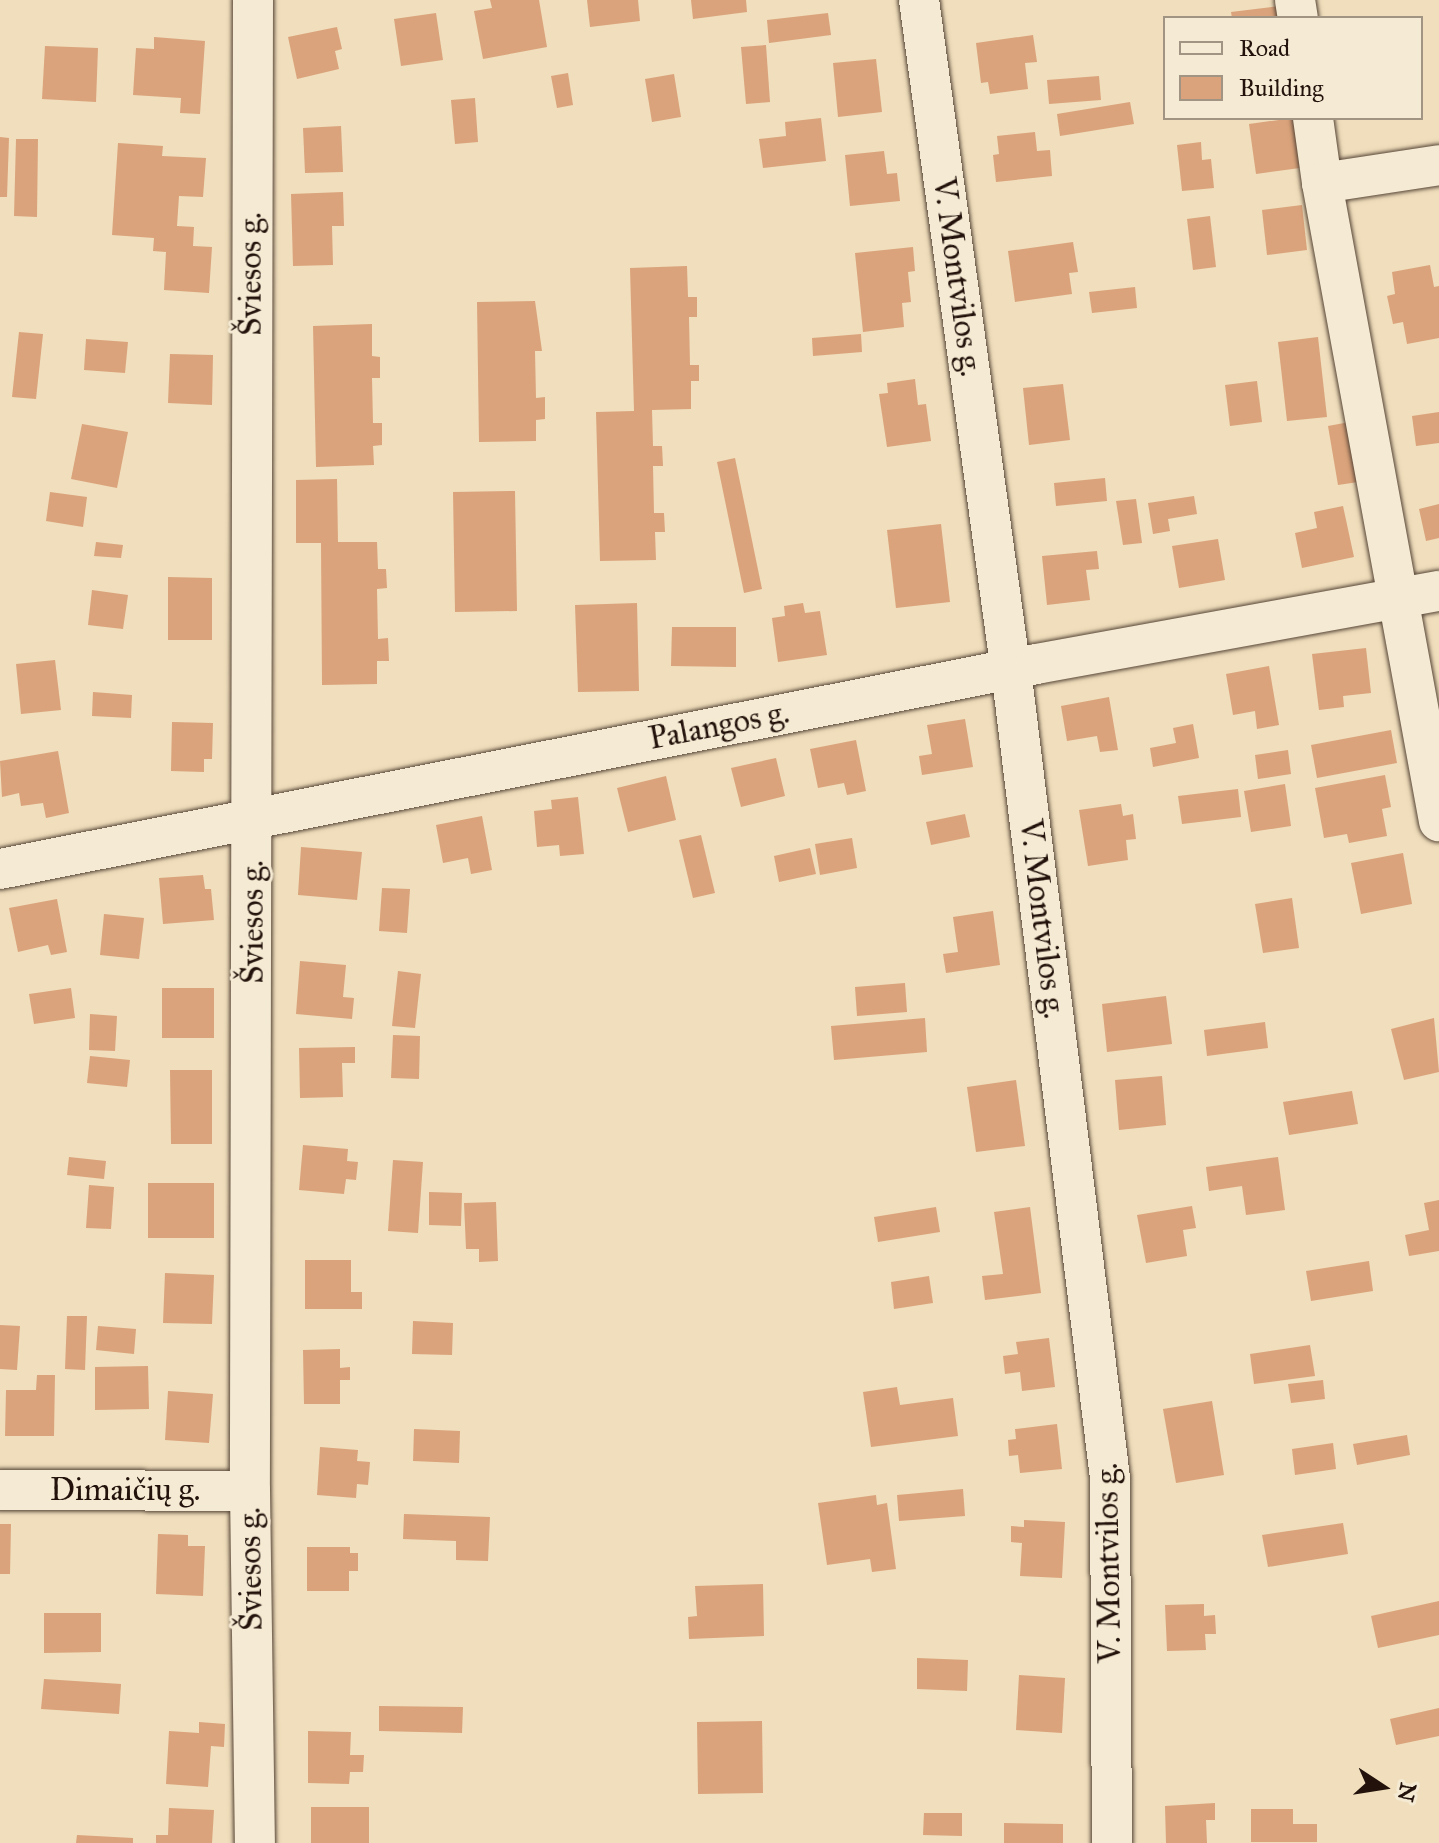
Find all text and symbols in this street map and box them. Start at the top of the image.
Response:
legend [1163,16,1423,120]
text: Road [1239,33,1290,63]
text: Building [1239,73,1324,103]
street label: V. Montvilos g. [924,175,990,379]
street label: Šviesos g. [232,212,270,336]
street label: Palangos g. [646,694,792,758]
street label: V. Montvilos g. [1011,817,1073,1021]
street label: Šviesos g. [234,860,272,984]
street label: V. Montvilos g. [1088,1462,1130,1664]
street label: Dimaičių g. [50,1471,200,1509]
street label: Šviesos g. [231,1507,271,1631]
north arrow [1343,1747,1423,1827]
text: N [1392,1780,1422,1804]

